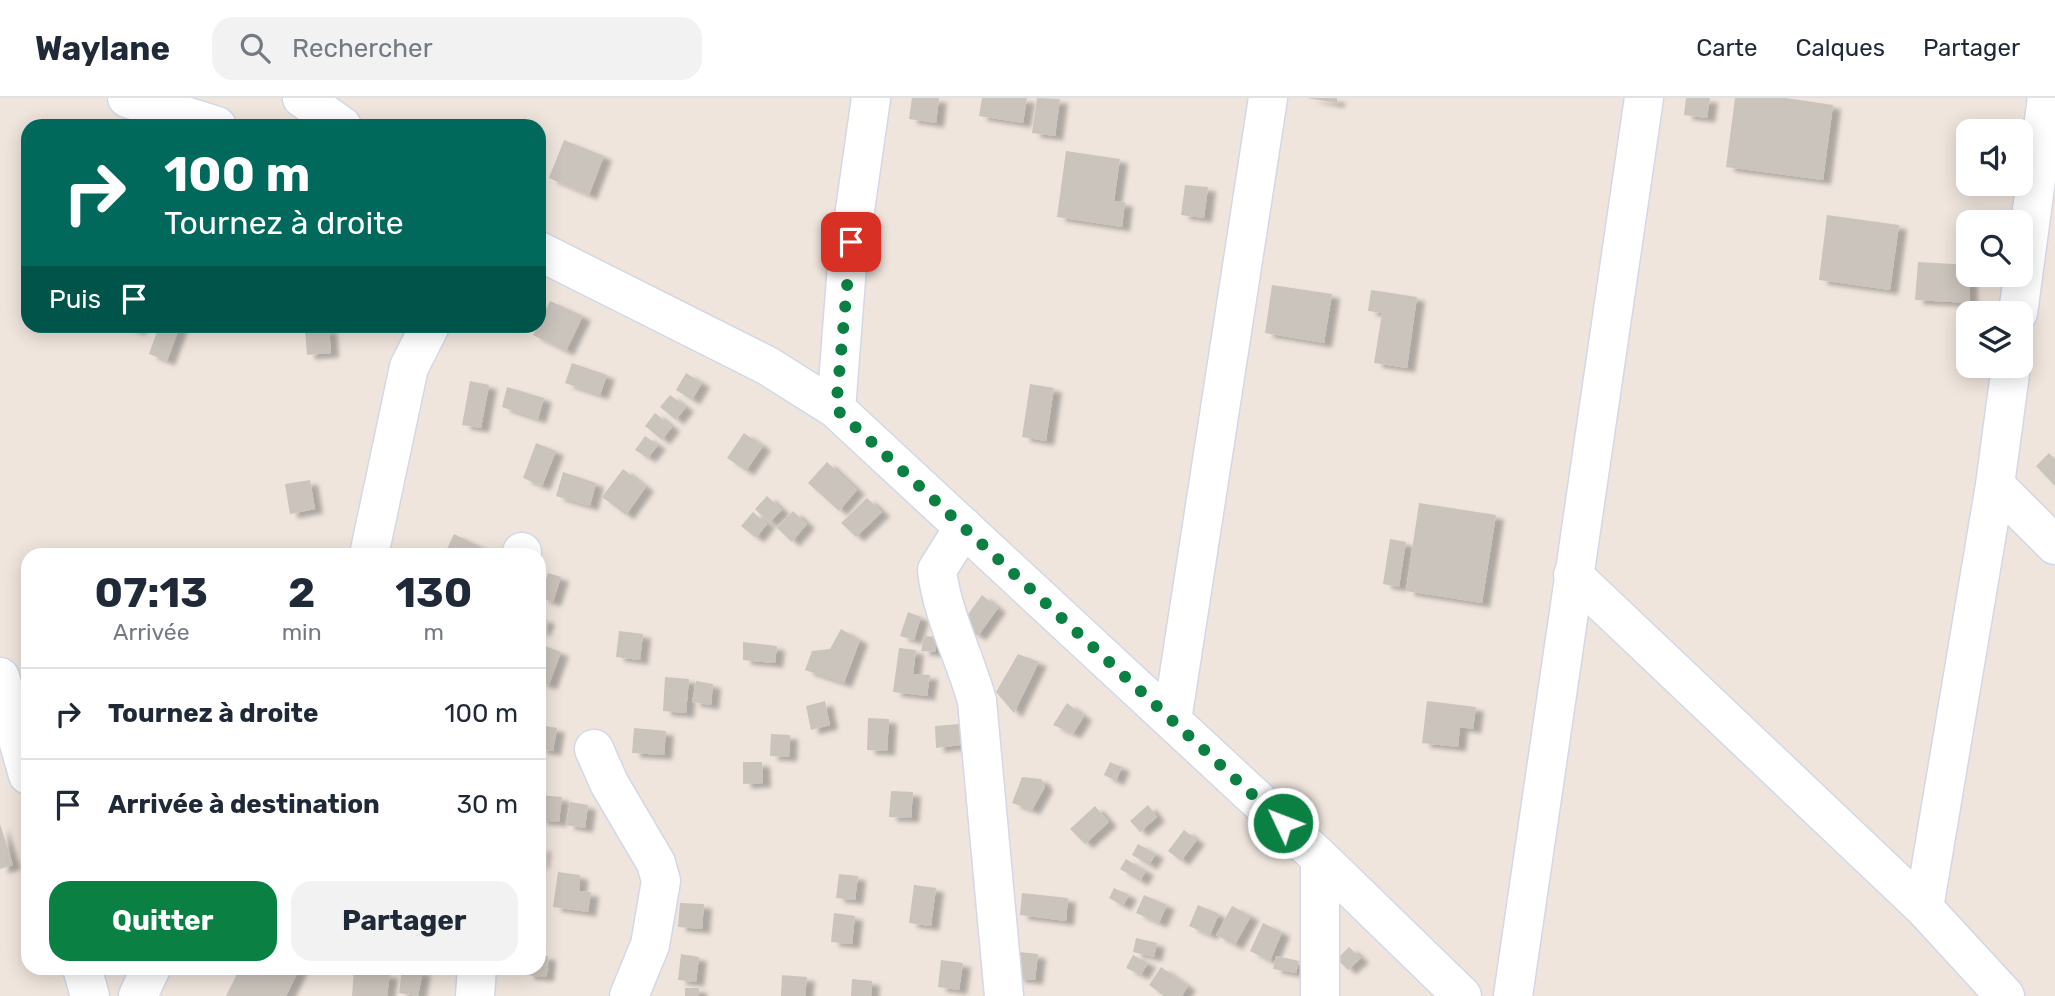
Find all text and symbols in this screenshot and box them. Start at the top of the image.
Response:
search box [212,17,702,80]
text: Waylane [35,29,170,68]
icon: search [236,29,274,67]
text: Rechercher [292,33,433,64]
text: Carte [1696,34,1757,62]
text: Calques [1795,34,1885,62]
text: Partager [1923,34,2020,62]
map controls [1956,119,2033,378]
button: sound [1956,119,2033,196]
text: 100 m [164,145,310,203]
icon: right [49,147,140,238]
text: Tournez à droite [164,204,404,242]
button: search [1956,210,2033,287]
pin [821,212,881,272]
icon: arrive [832,223,870,261]
icon: arrive [115,280,153,318]
text: Puis [49,284,101,315]
button: layers [1956,301,2033,378]
text: 07:13 [95,568,208,618]
text: 2 [288,568,315,618]
text: 130 [395,568,472,618]
text: Arrivée [113,618,190,646]
text: min [282,618,322,646]
text: m [424,618,444,646]
icon: right [49,695,87,733]
text: Tournez à droite [108,698,318,729]
text: 100 m [444,698,518,729]
icon: arrive [49,786,87,824]
position arrow [1246,786,1320,860]
text: Arrivée à destination [108,789,380,820]
text: 30 m [456,789,518,820]
button: Quitter [49,881,277,961]
button: Partager [291,881,518,961]

